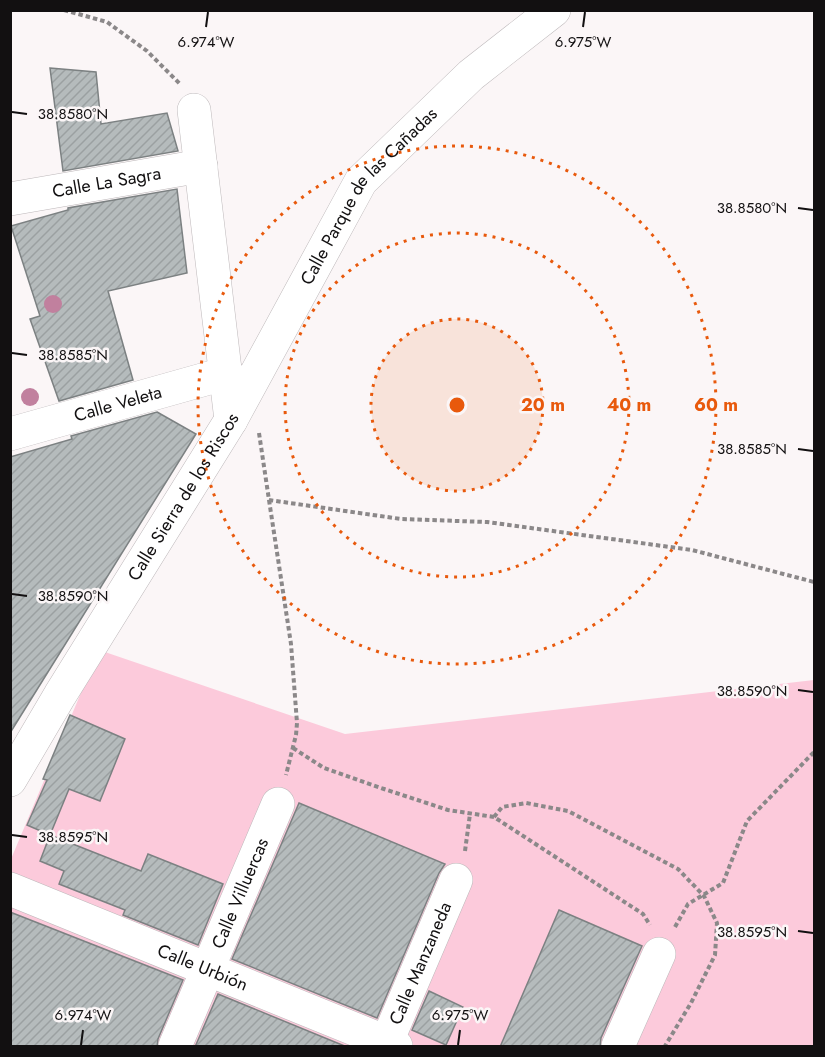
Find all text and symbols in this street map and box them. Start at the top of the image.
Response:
text: 6.974°W [178,31,235,53]
text: 6.975°W [555,31,611,53]
street label: Calle Parque de las Cañadas [294,101,443,290]
text: 38.8580°N [38,103,108,125]
street label: Calle La Sagra [50,160,163,204]
text: 38.8580°N [717,197,787,219]
text: 38.8585°N [38,344,108,366]
street label: Calle Veleta [71,379,165,428]
text: 20 m [521,392,565,418]
text: 40 m [607,392,651,418]
text: 60 m [694,392,738,418]
centre of rings [447,395,467,415]
street label: Calle Sierra de los Riscos [121,408,245,586]
text: 38.8585°N [717,438,787,460]
text: 38.8590°N [38,585,108,607]
text: 38.8590°N [717,680,787,702]
text: 38.8595°N [38,826,108,848]
street label: Calle Villuercas [205,834,275,953]
street label: Calle Manzaneda [383,898,458,1029]
text: 38.8595°N [717,921,787,943]
street label: Calle Urbión [153,937,252,997]
text: 6.974°W [55,1004,112,1026]
text: 6.975°W [432,1004,488,1026]

